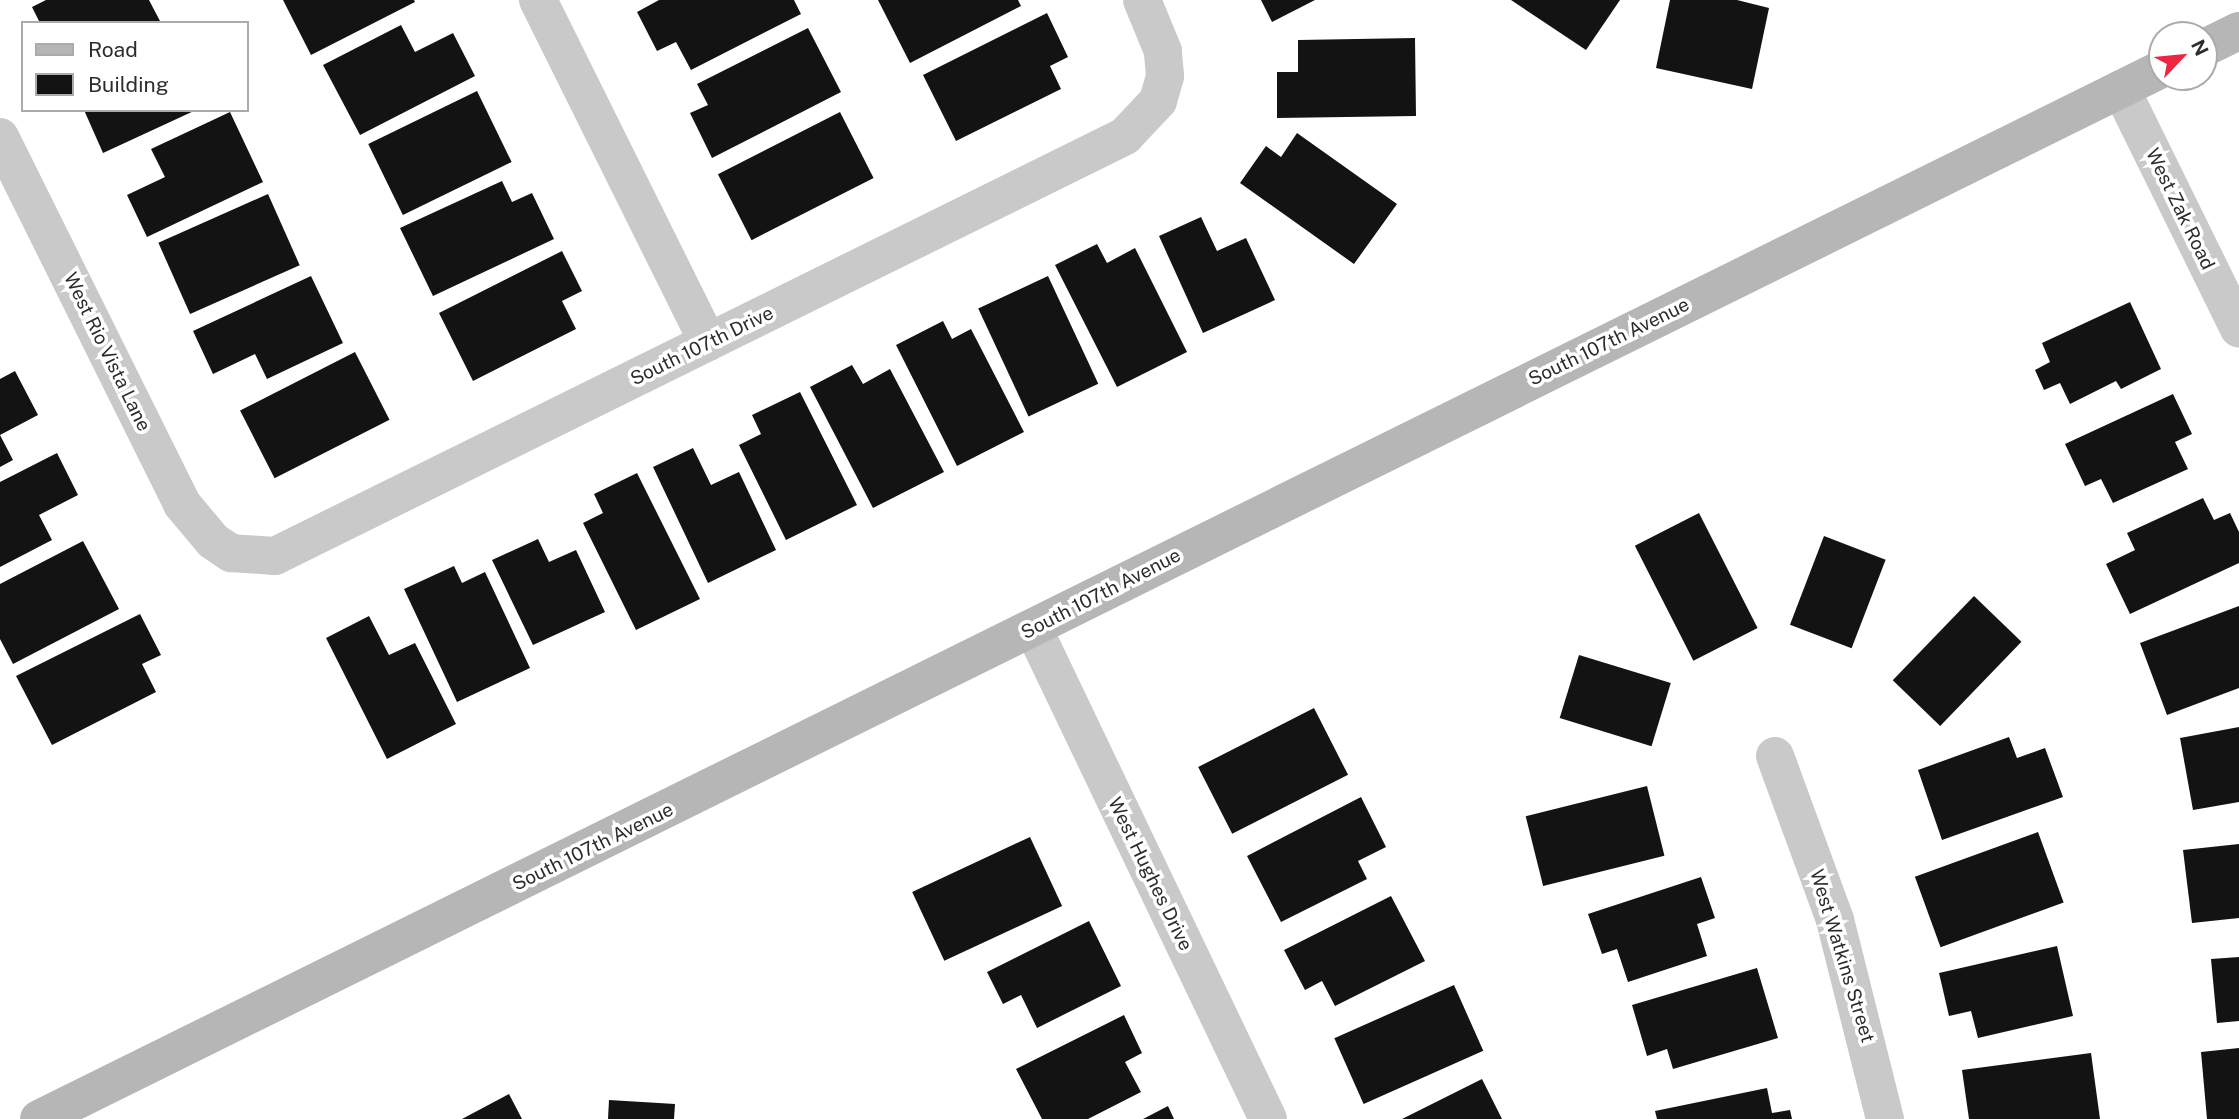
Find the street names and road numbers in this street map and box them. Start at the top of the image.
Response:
street label: West Zak Road [2141,145,2219,273]
street label: West Rio Vista Lane [59,269,155,435]
street label: South 107th Avenue [1525,293,1693,391]
street label: South 107th Drive [627,301,777,391]
street label: South 107th Avenue [1017,544,1185,644]
street label: West Hughes Drive [1103,793,1197,955]
street label: South 107th Avenue [509,798,677,896]
street label: West Watkins Street [1805,866,1879,1046]

